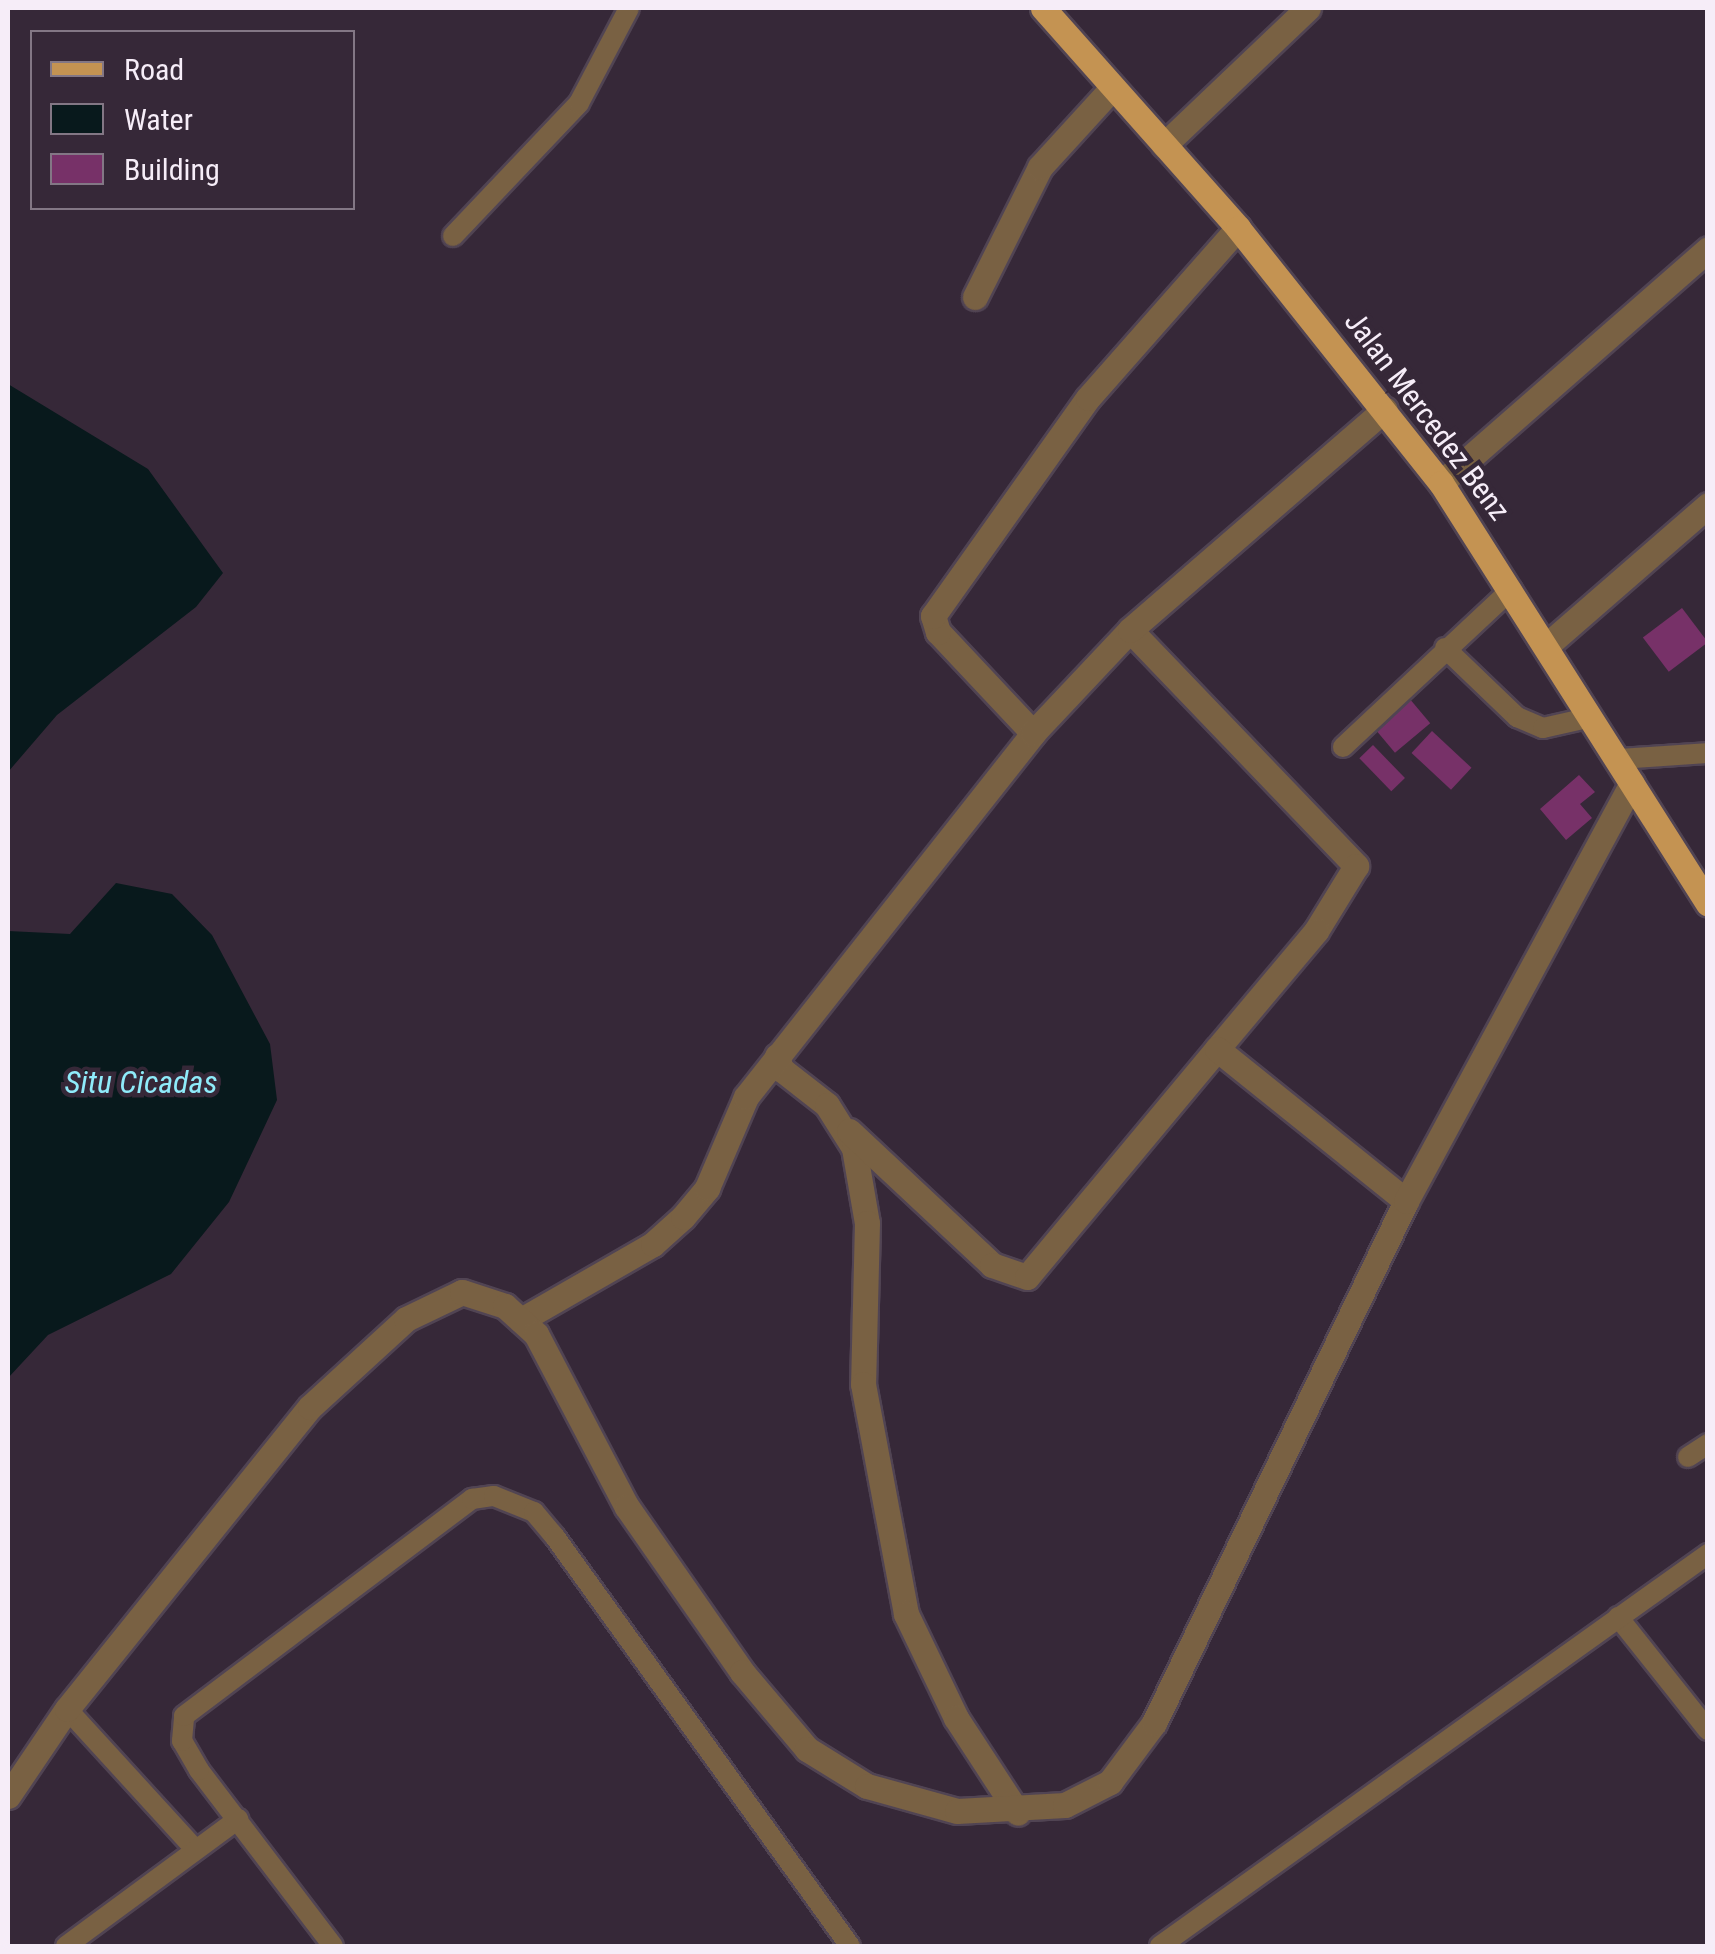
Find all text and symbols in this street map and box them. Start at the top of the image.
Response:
legend [30,30,355,210]
text: Road [124,52,184,87]
text: Water [124,102,193,137]
text: Building [124,152,220,187]
street label: Jalan Mercedez Benz [1337,304,1517,528]
water label: Situ Cicadas [64,1063,218,1101]

